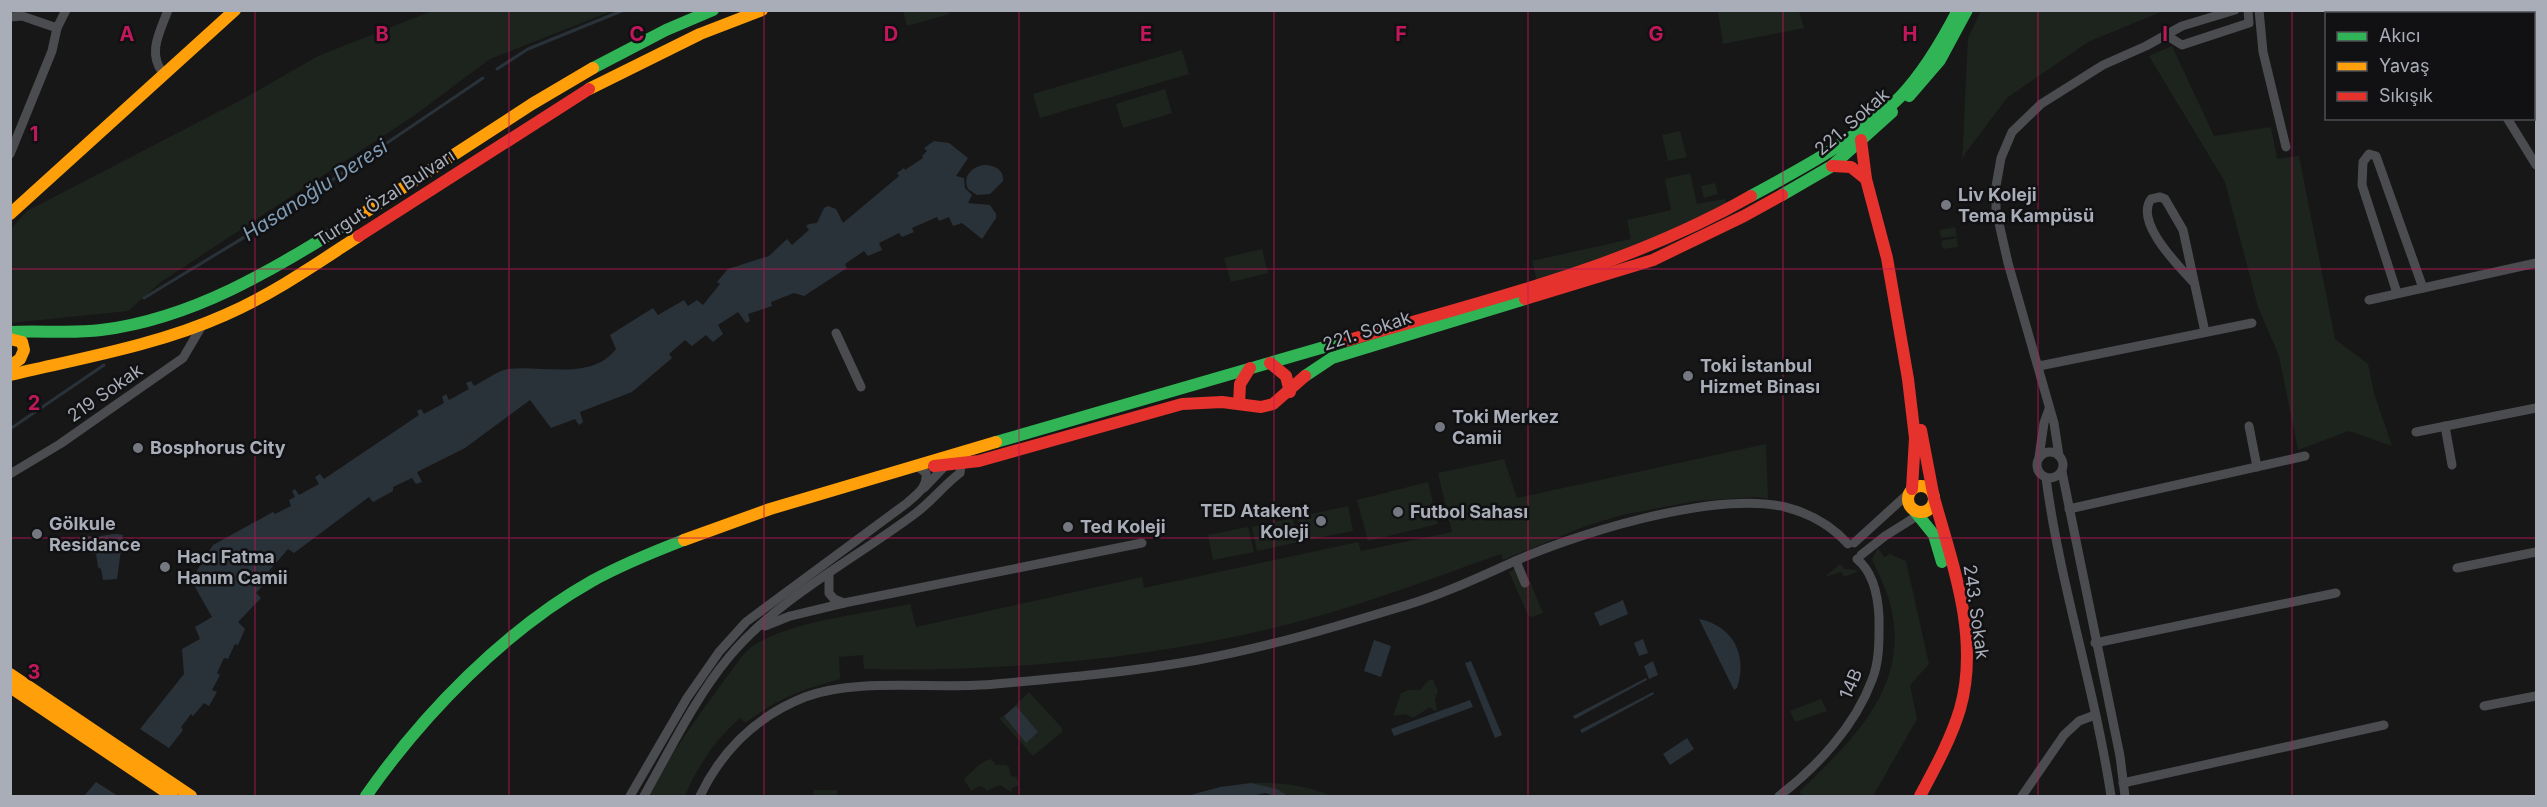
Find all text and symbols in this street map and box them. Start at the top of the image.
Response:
legend [2325,12,2535,120]
text: A [120,22,135,46]
text: B [375,22,389,46]
text: C [630,22,644,46]
text: D [884,22,898,46]
text: E [1140,22,1152,46]
text: F [1395,22,1407,46]
text: G [1648,22,1664,46]
text: H [1903,22,1917,46]
text: I [2162,22,2168,46]
text: Akıcı [2379,25,2420,46]
text: Yavaş [2379,55,2429,76]
street label: 221. Sokak [1810,84,1893,160]
text: Sıkışık [2379,85,2433,106]
text: 1 [30,122,38,146]
water label: Hasanoğlu Deresi [238,133,393,246]
street label: Turgut Özal Bulvarı [311,144,458,250]
place label: Liv Koleji Tema Kampüsü [1958,184,2094,226]
marker: Liv Koleji Tema Kampüsü [1939,198,1953,212]
street label: 221. Sokak [1320,306,1414,355]
place label: Toki İstanbul Hizmet Binası [1700,355,1820,397]
street label: 219 Sokak [63,359,146,426]
marker: Toki İstanbul Hizmet Binası [1681,369,1695,383]
text: 2 [28,391,40,415]
place label: Toki Merkez Camii [1452,406,1559,448]
marker: Toki Merkez Camii [1433,420,1447,434]
place label: Bosphorus City [150,437,286,458]
marker: Bosphorus City [131,441,145,455]
place label: TED Atakent Koleji [1200,500,1309,542]
place label: Futbol Sahası [1410,501,1528,522]
marker: Futbol Sahası [1391,505,1405,519]
place label: Gölkule Residance [49,513,141,555]
marker: TED Atakent Koleji [1314,514,1328,528]
place label: Ted Koleji [1080,516,1166,537]
marker: Ted Koleji [1061,520,1075,534]
marker: Gölkule Residance [30,527,44,541]
place label: Hacı Fatma Hanım Camii [177,546,288,588]
marker: Hacı Fatma Hanım Camii [158,560,172,574]
street label: 243. Sokak [1959,563,1994,661]
text: 3 [28,660,40,684]
street label: 14B [1835,666,1866,702]

